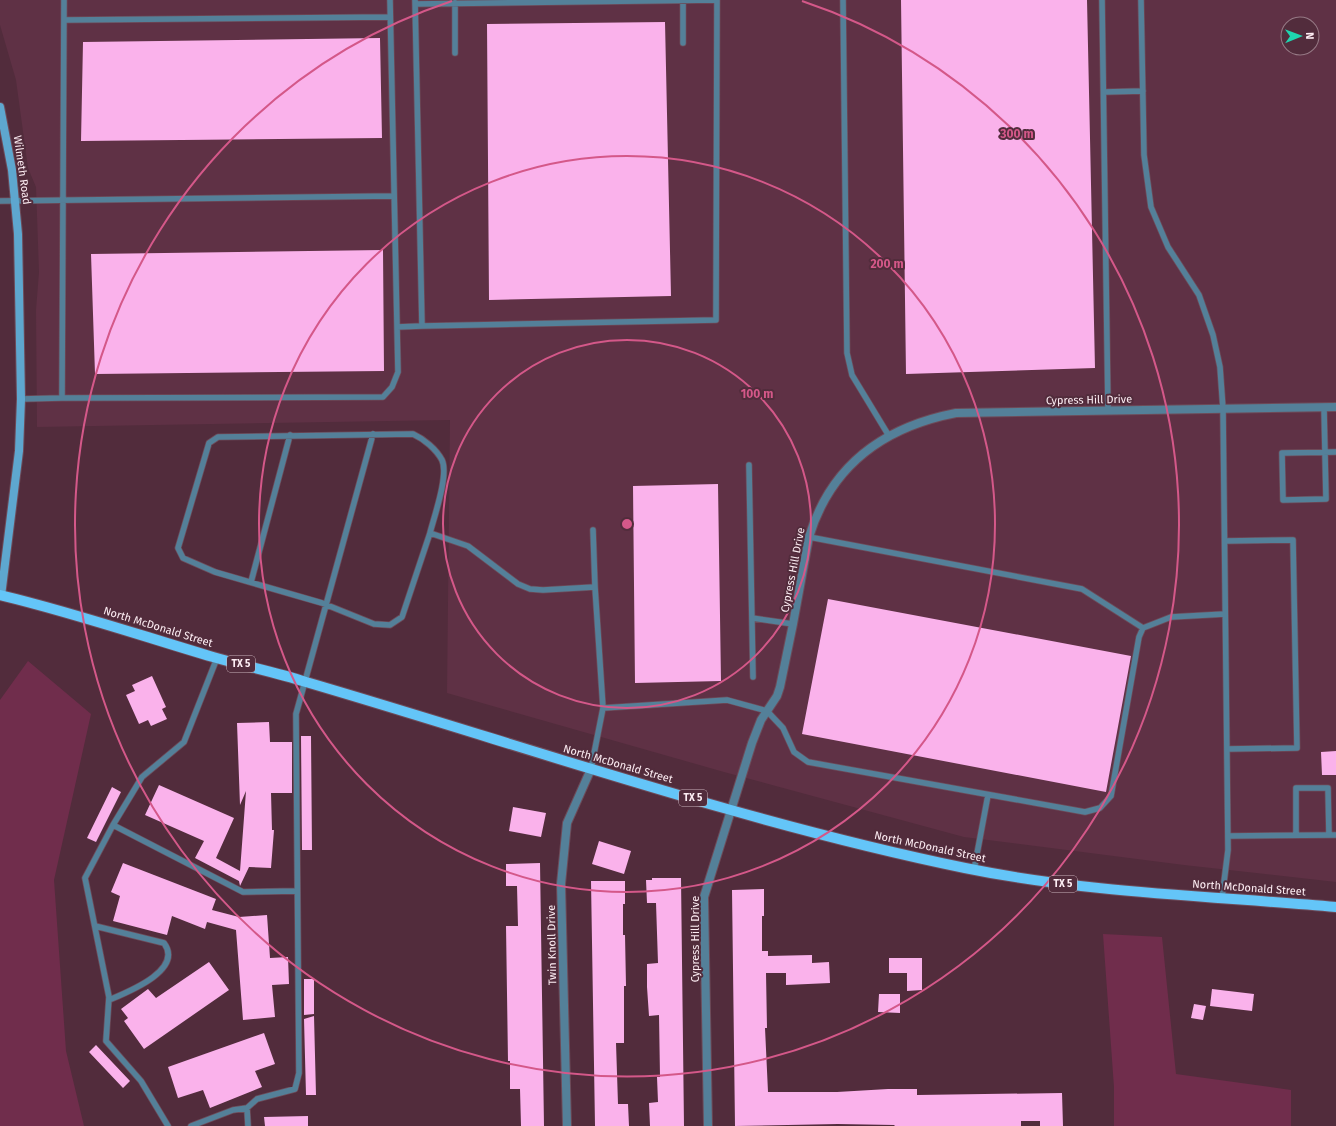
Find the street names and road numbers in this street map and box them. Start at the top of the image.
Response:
street label: Wilmeth Road [11,135,33,205]
street label: Cypress Hill Drive [1046,393,1132,407]
street label: Cypress Hill Drive [778,526,808,614]
street label: North McDonald Street [102,604,214,650]
road number: TX 5 [227,656,255,672]
street label: North McDonald Street [562,742,674,786]
road number: TX 5 [679,790,707,806]
street label: North McDonald Street [873,829,987,865]
road number: TX 5 [1049,876,1077,892]
street label: North McDonald Street [1192,878,1306,898]
street label: Cypress Hill Drive [689,896,702,982]
street label: Twin Knoll Drive [545,905,559,985]

